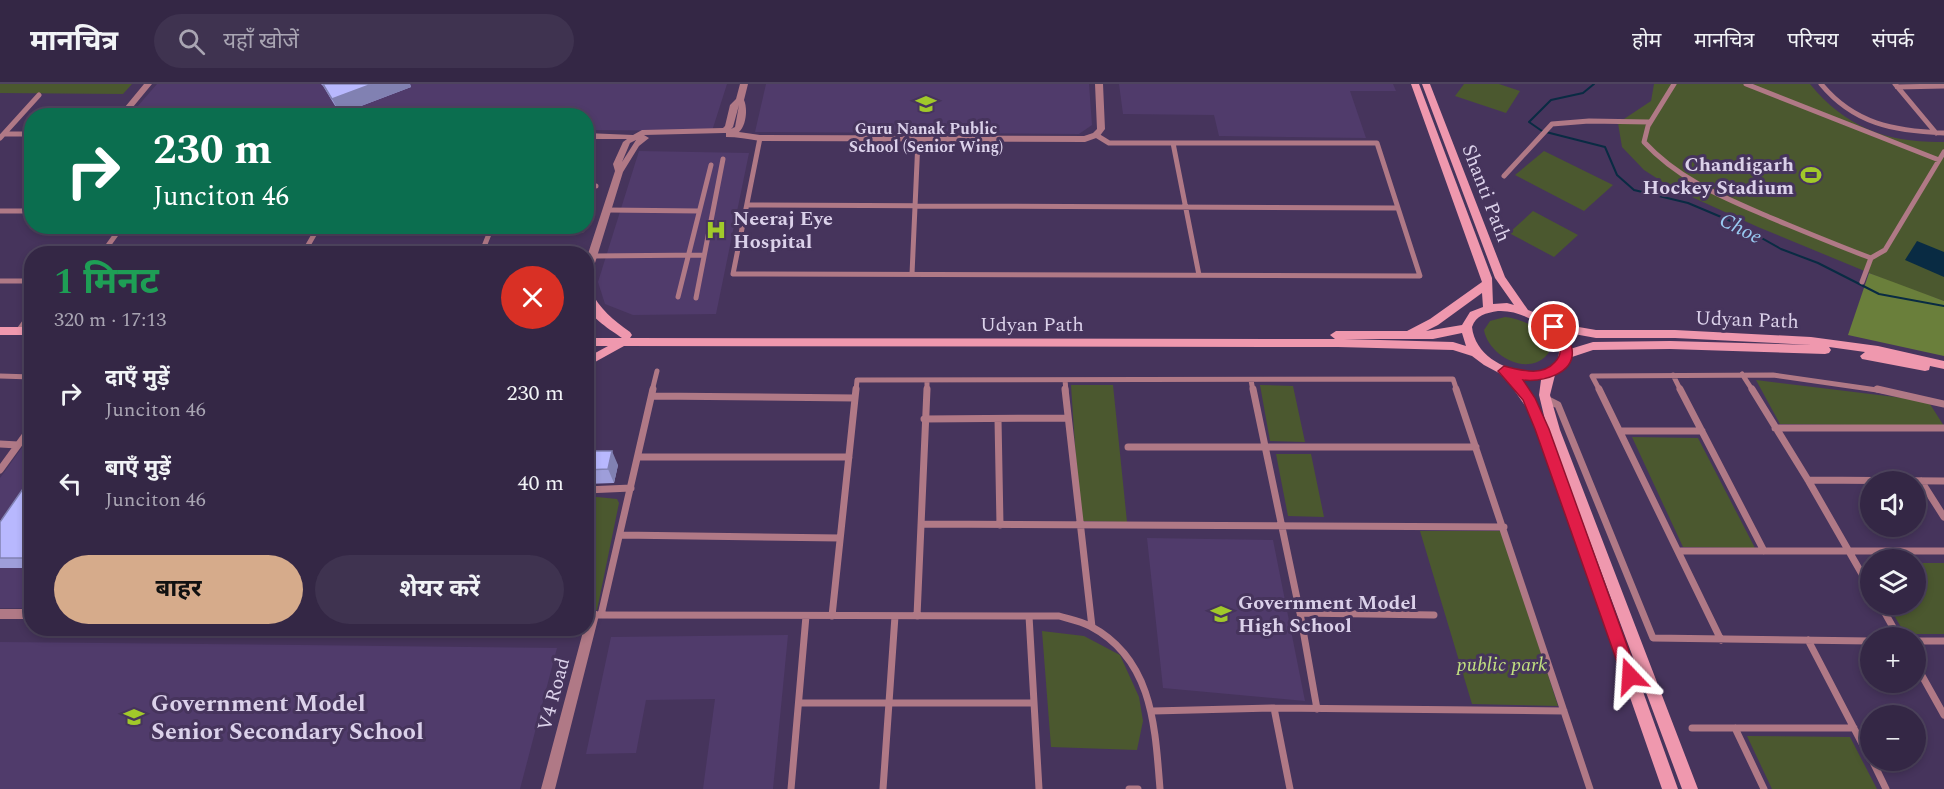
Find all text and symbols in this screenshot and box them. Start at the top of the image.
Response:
search box [154,14,574,68]
text: मानचित्र [30,20,118,63]
icon: search [175,25,208,58]
text: यहाँ खोजें [223,25,299,58]
text: होम [1632,25,1661,57]
text: मानचित्र [1694,25,1754,57]
text: परिचय [1787,25,1839,57]
text: संपर्क [1872,25,1914,57]
school or university icon: Guru Nanak Public School (Senior Wing) [914,92,938,116]
place label: Guru Nanak Public School (Senior Wing) [849,117,1003,159]
text: 230 m [153,119,272,182]
icon: right [54,132,132,210]
street label: Shanti Path [1454,140,1518,247]
place label: Chandigarh Hockey Stadium [1642,150,1794,203]
sports icon: Chandigarh Hockey Stadium [1799,163,1823,187]
text: Junciton 46 [153,176,289,218]
place label: Neeraj Eye Hospital [733,204,833,257]
water label: Choe [1713,205,1768,253]
hospital icon: Neeraj Eye Hospital [704,218,728,242]
text: 1 मिनट [54,255,159,310]
button: close [501,266,564,329]
pin [1528,301,1579,352]
street label: Udyan Path [1695,303,1799,337]
text: 320 m · 17:13 [54,305,166,335]
street label: Udyan Path [980,310,1084,340]
icon: arrive [1537,310,1570,343]
text: दाएँ मुड़ें [105,362,170,395]
icon: right [54,377,87,410]
text: 230 m [507,377,564,410]
text: Junciton 46 [105,395,206,425]
text: बाएँ मुड़ें [105,452,171,485]
icon: left [54,467,87,500]
text: 40 m [518,467,564,500]
map controls [1860,471,1926,771]
button: sound [1860,471,1926,537]
text: Junciton 46 [105,485,206,515]
button: layers [1860,549,1926,615]
button: बाहर [54,555,303,624]
button: शेयर करें [315,555,564,624]
place label: Government Model High School [1238,588,1417,641]
school or university icon: Government Model High School [1209,602,1233,626]
button: + [1860,627,1926,693]
position arrow [1598,644,1662,708]
park label: public park [1456,650,1548,680]
street label: V4 Road [530,654,578,734]
place label: Government Model Senior Secondary School [151,686,424,750]
school or university icon: Government Model Senior Secondary School [122,705,146,729]
button: − [1860,705,1926,771]

